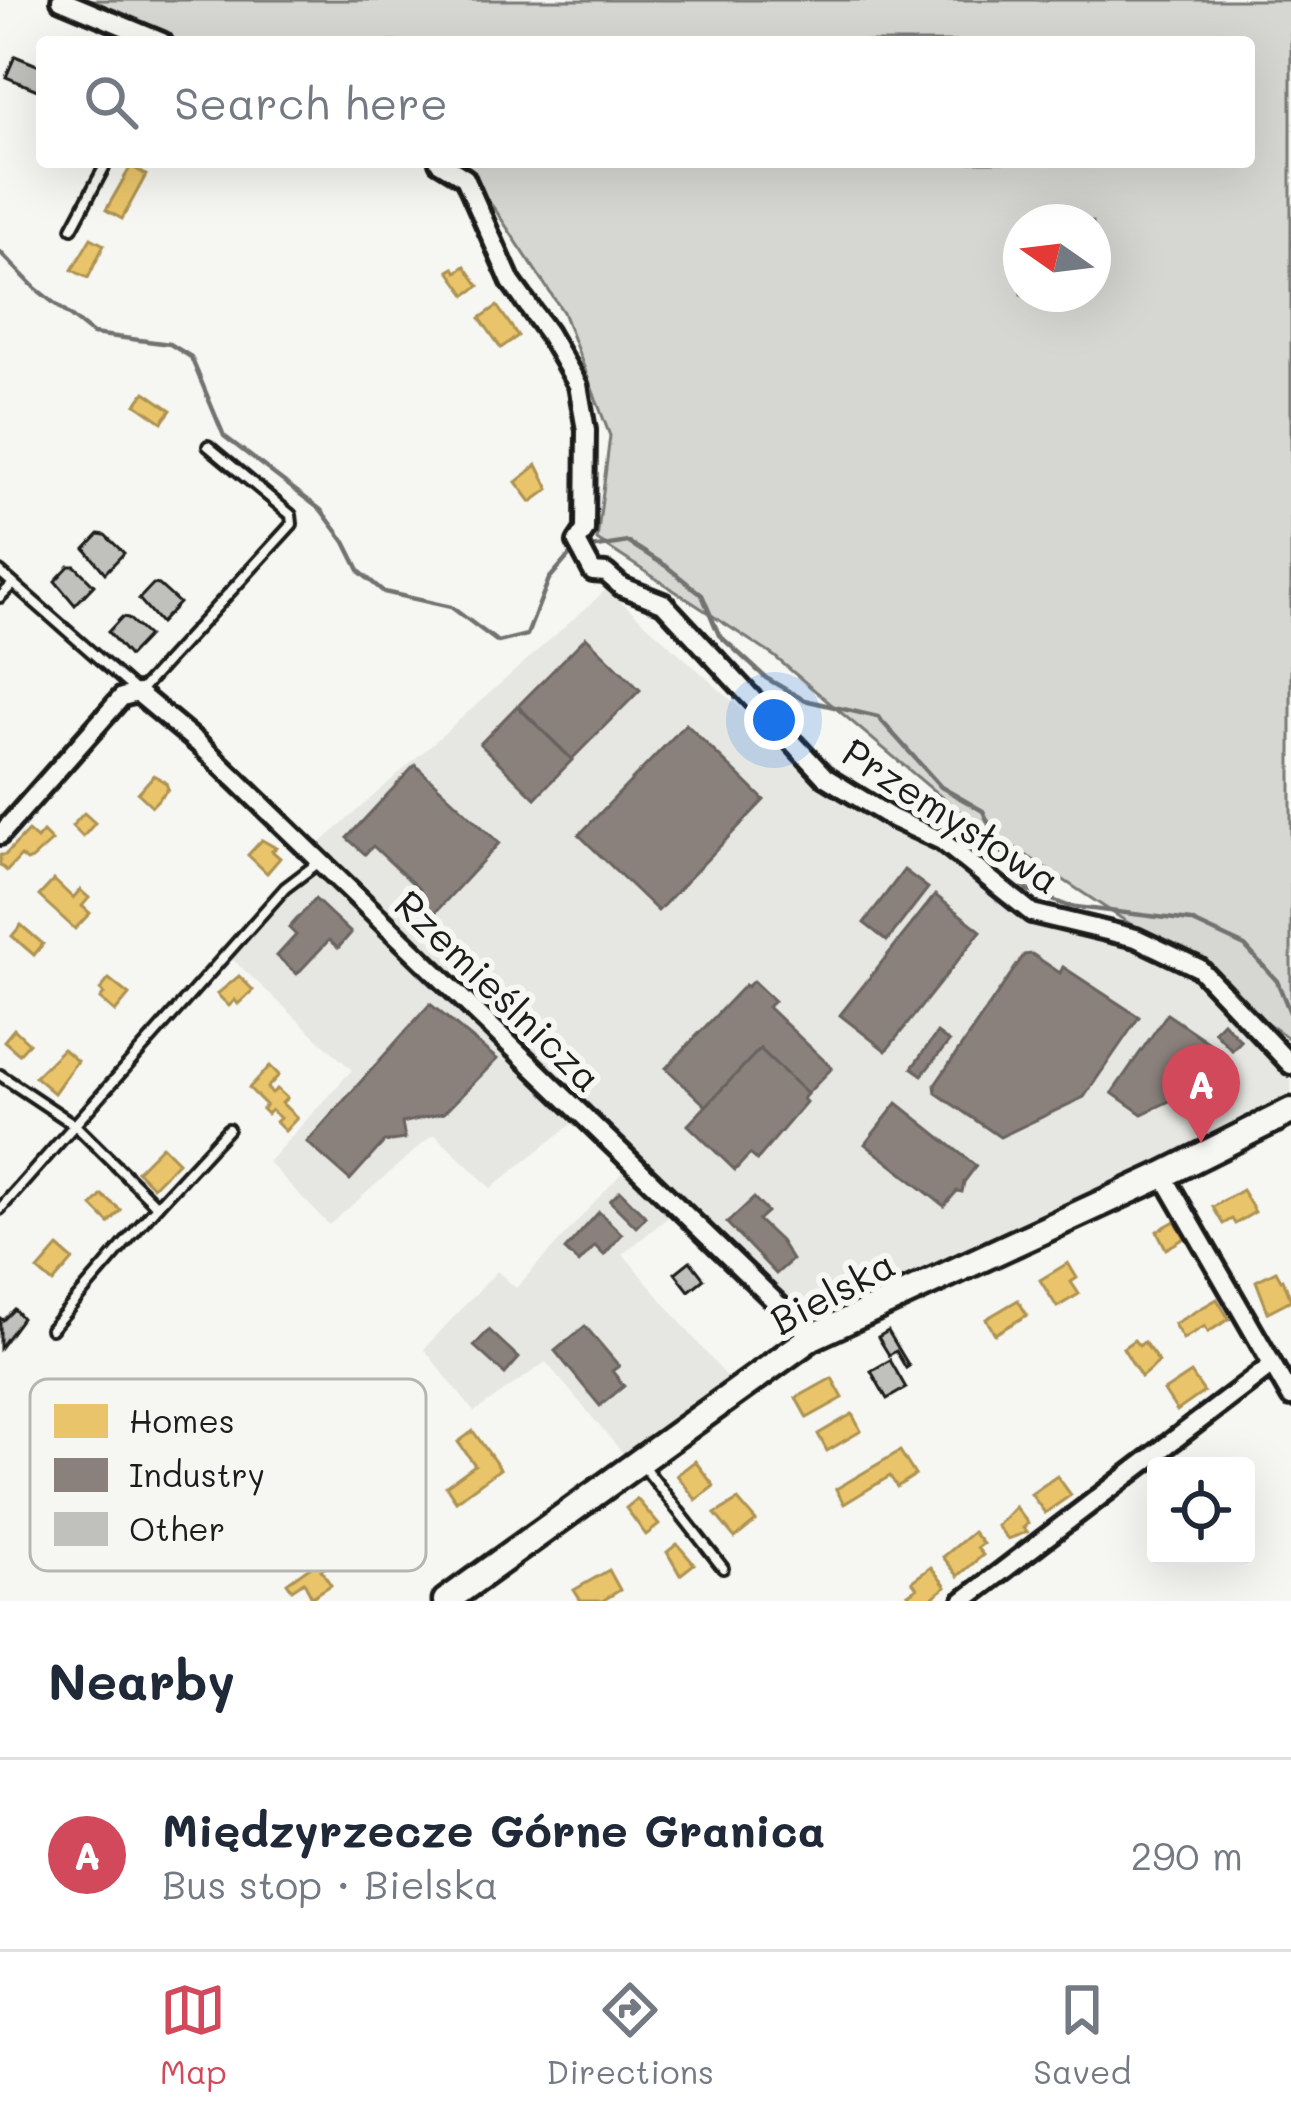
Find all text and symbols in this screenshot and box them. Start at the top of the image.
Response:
search box [36,36,1255,168]
icon: search [78,69,144,135]
text: Search here [174,73,448,131]
north arrow [1003,204,1111,312]
your location [744,690,804,750]
street label: Przemysłowa [834,726,1070,904]
street label: Rzemieślnicza [384,878,614,1102]
pin: A [1162,1044,1240,1143]
street label: Bielska [761,1237,903,1345]
legend [30,1379,426,1571]
text: Homes [129,1398,235,1441]
text: Industry [129,1452,265,1496]
map controls [1147,1457,1255,1565]
button: locate [1147,1457,1255,1565]
text: Other [129,1506,225,1549]
text: Nearby [48,1646,235,1713]
text: Międzyrzecze Górne Granica [162,1800,825,1858]
text: A [73,1829,101,1880]
text: 290 m [1131,1829,1243,1880]
text: Bus stop · Bielska [162,1858,498,1909]
tab: Map [160,1977,227,2092]
tab: Directions [546,1977,714,2092]
tab: Saved [1033,1977,1131,2092]

